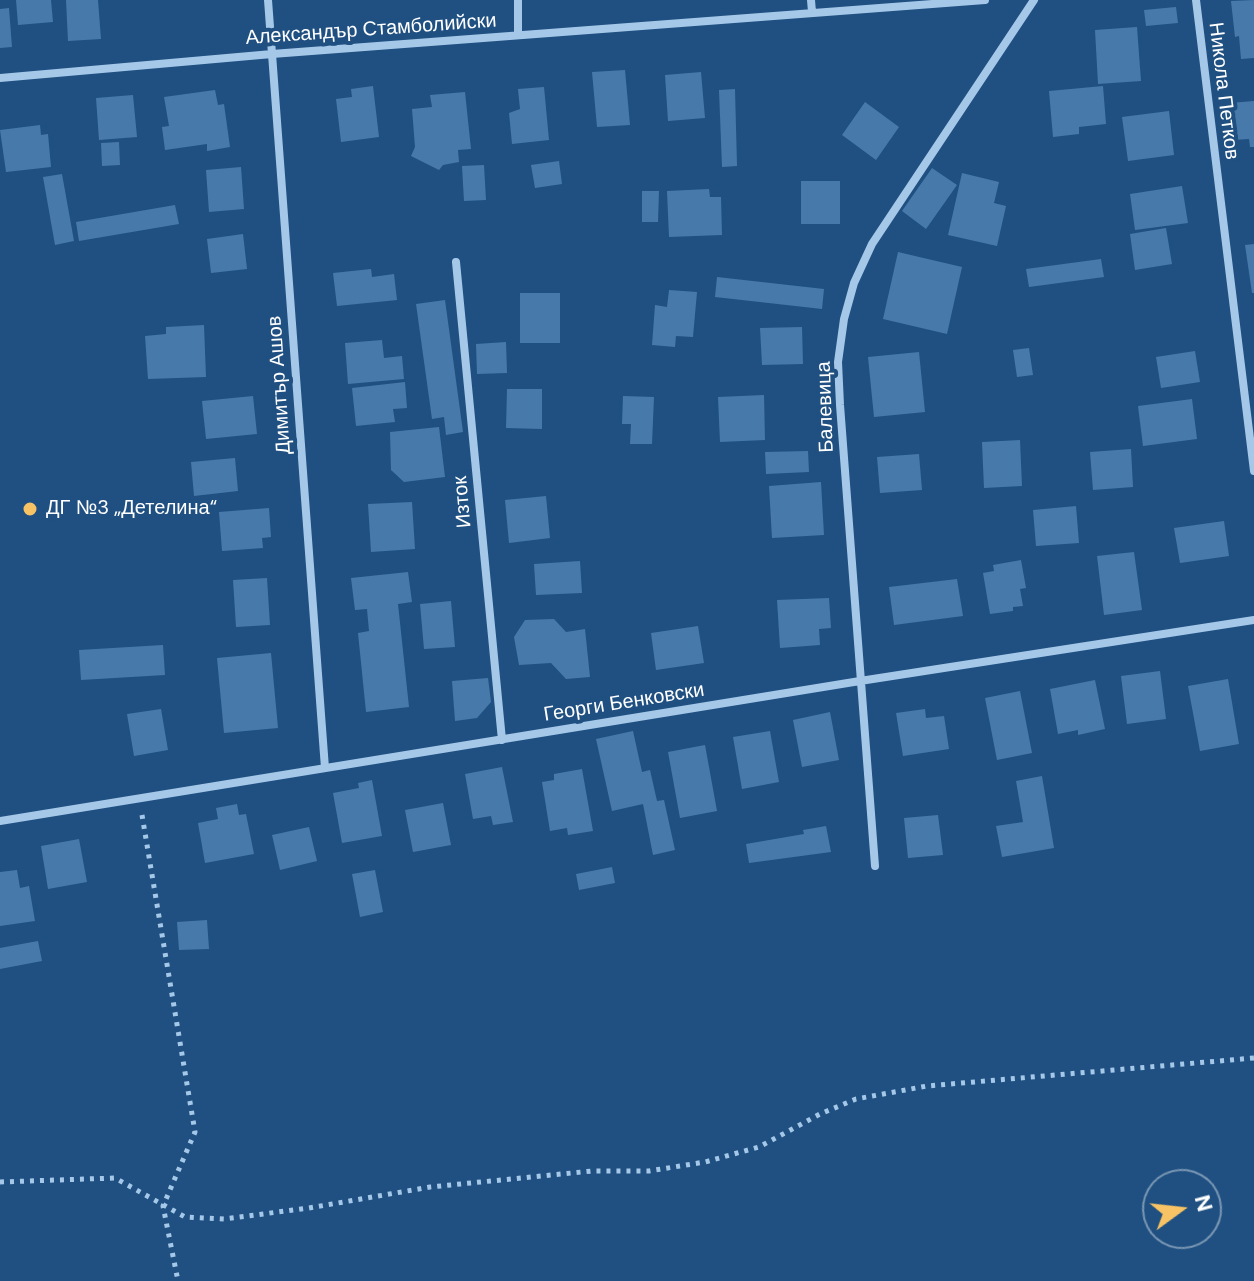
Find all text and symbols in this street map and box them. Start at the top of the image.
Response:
street label: Александър Стамболийски [245,9,497,51]
street label: Никола Петков [1203,21,1243,161]
street label: Димитър Ашов [263,315,297,455]
street label: Балевица [812,361,840,453]
street label: Изток [449,475,477,529]
place label: ДГ №3 „Детелина“ [46,497,217,521]
marker: ДГ №3 „Детелина“ [21,500,39,518]
street label: Георги Бенковски [542,678,706,728]
north arrow [1142,1169,1222,1249]
text: N [1188,1192,1220,1215]

